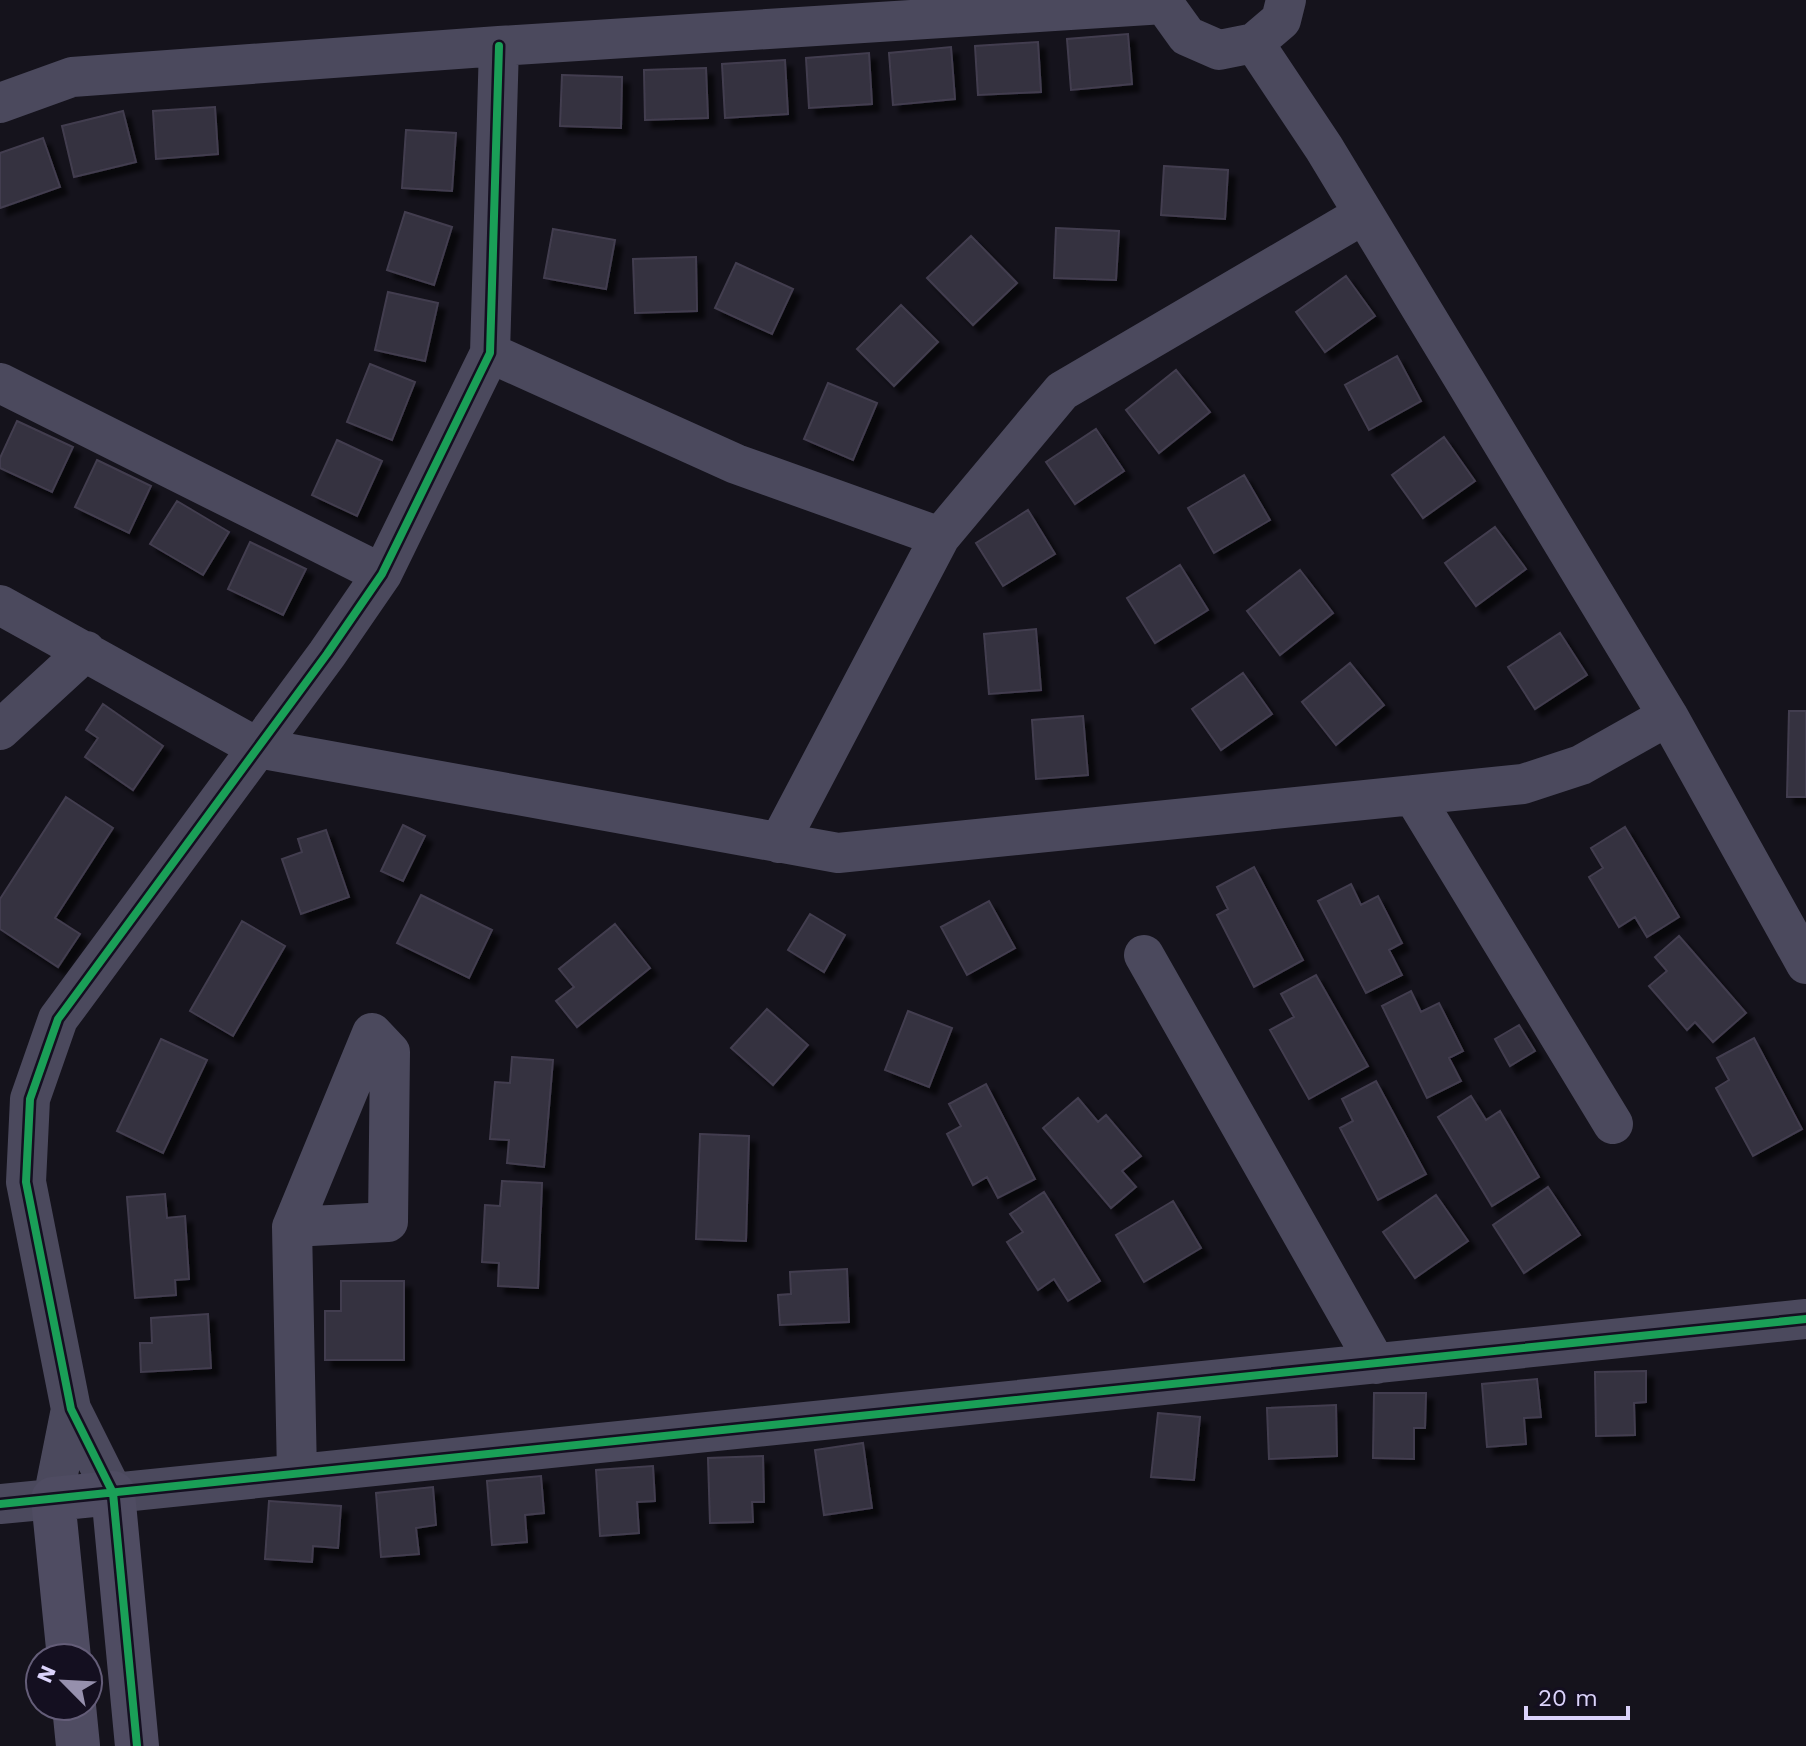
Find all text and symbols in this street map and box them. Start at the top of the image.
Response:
north arrow [24,1642,104,1722]
text: N [31,1662,61,1687]
scale bar [1526,1670,1628,1720]
text: 20 m [1538,1684,1598,1712]

